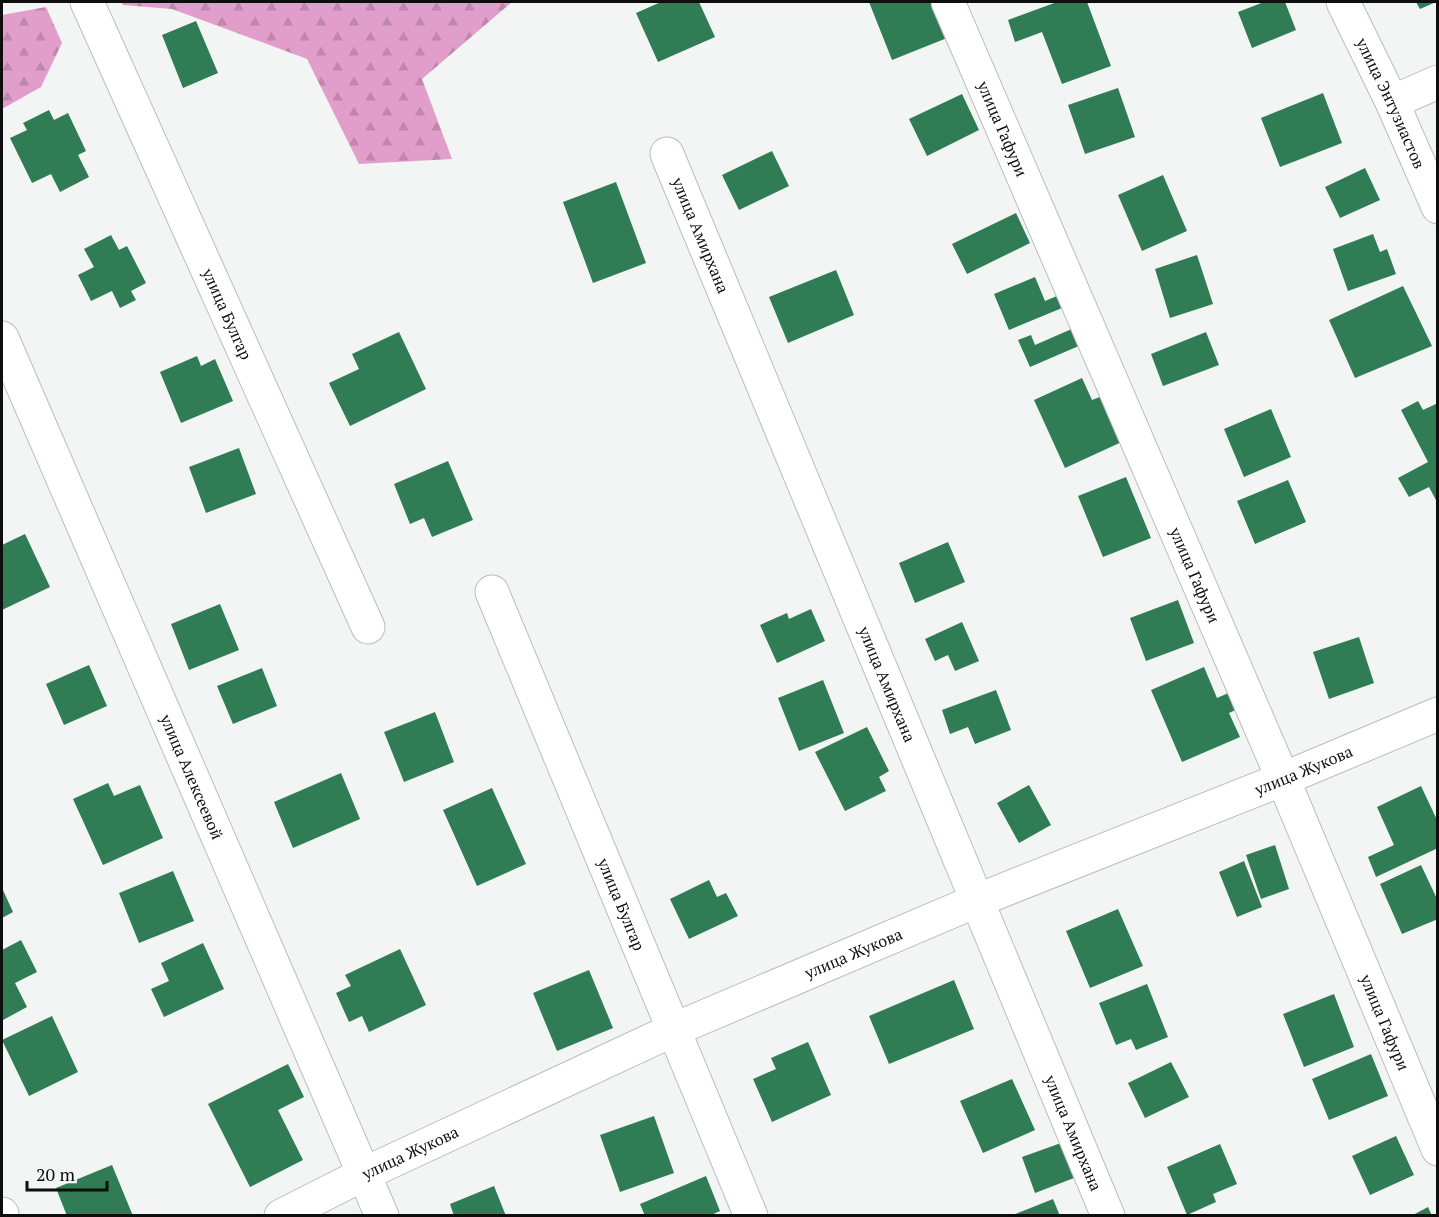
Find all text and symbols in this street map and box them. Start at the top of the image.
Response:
street label: улица Энтузиастов [1351,33,1431,172]
street label: улица Гафури [972,77,1033,180]
street label: улица Амирхана [667,173,735,296]
street label: улица Булгар [197,264,257,363]
street label: улица Гафури [1164,523,1225,626]
street label: улица Амирхана [853,622,921,745]
street label: улица Алексеевой [155,710,229,843]
street label: улица Жукова [1250,740,1356,801]
street label: улица Булгар [592,854,651,954]
street label: улица Жукова [800,923,906,984]
street label: улица Гафури [1355,970,1415,1074]
street label: улица Амирхана [1039,1071,1107,1194]
street label: улица Жукова [357,1120,462,1185]
scale bar [27,1154,106,1192]
text: 20 m [36,1162,76,1186]

